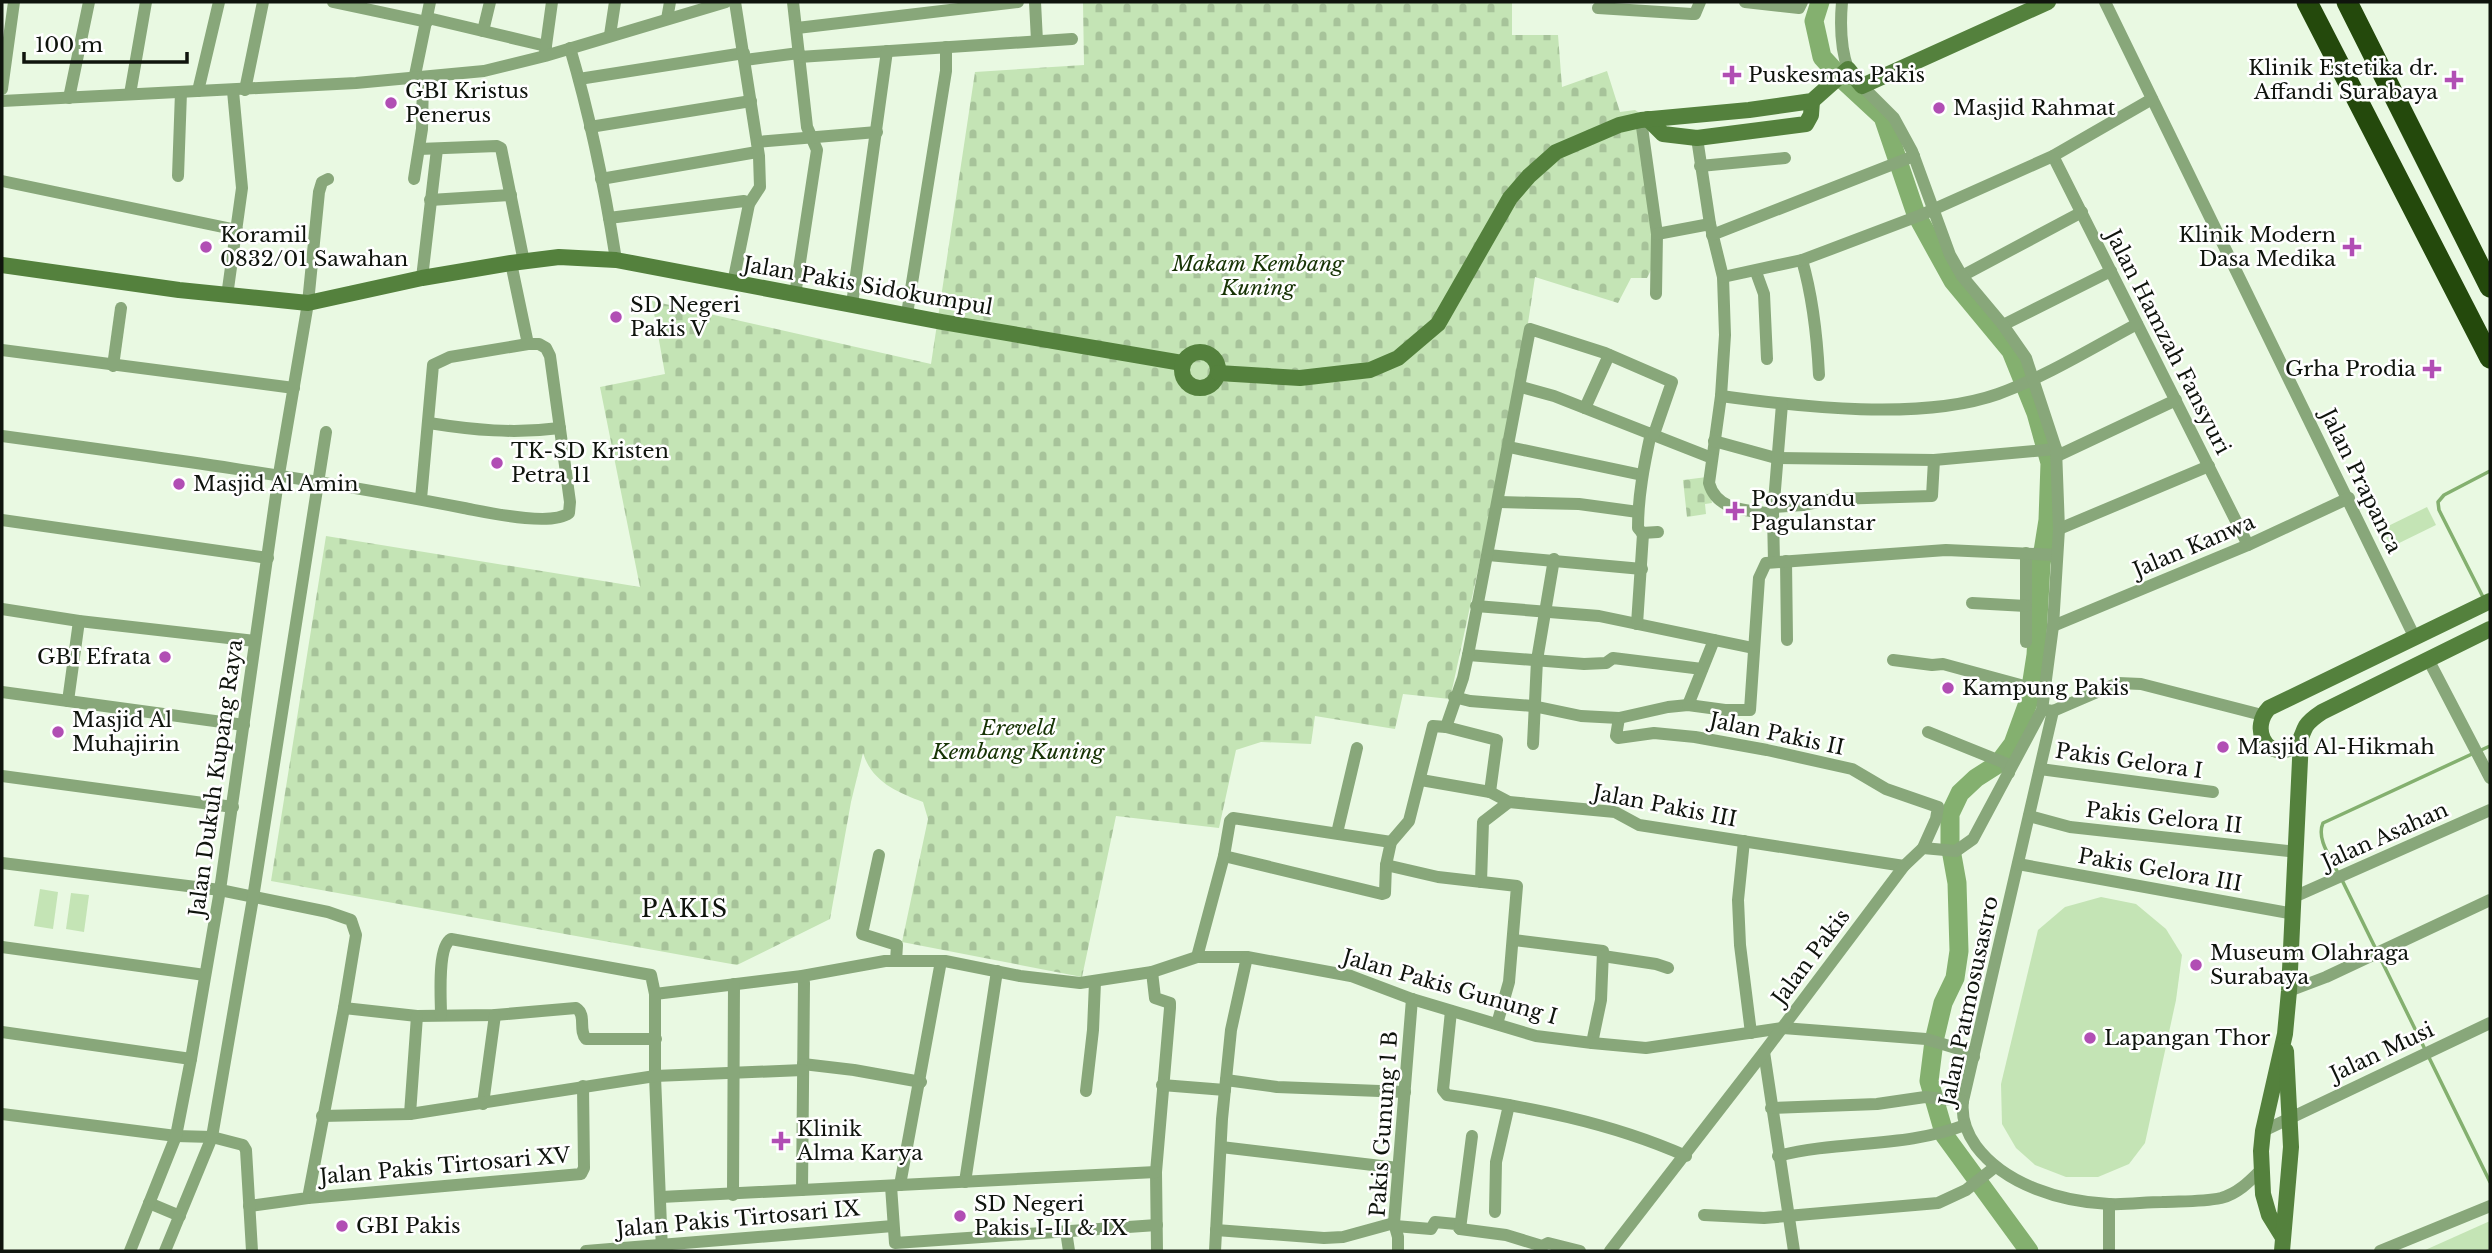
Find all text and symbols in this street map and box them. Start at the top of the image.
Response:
scale bar [24,21,187,65]
text: 100 m [35,32,103,58]
place label: Klinik Estetika dr. Affandi Surabaya [2248,55,2438,105]
place label: Puskesmas Pakis [1748,62,1925,88]
marker: Puskesmas Pakis [1722,65,1742,85]
marker: Klinik Estetika dr. Affandi Surabaya [2444,70,2464,90]
place label: GBI Kristus Penerus [405,78,529,128]
marker: GBI Kristus Penerus [383,95,399,111]
place label: Masjid Rahmat [1953,95,2116,121]
marker: Masjid Rahmat [1931,100,1947,116]
place label: Koramil 0832/01 Sawahan [220,222,408,272]
street label: Jalan Hamzah Fansyuri [2099,222,2236,459]
place label: Klinik Modern Dasa Medika [2179,222,2336,272]
marker: Klinik Modern Dasa Medika [2342,237,2362,257]
marker: Koramil 0832/01 Sawahan [198,239,214,255]
street label: Jalan Pakis Sidokumpul [738,251,995,321]
park label: Makam Kembang Kuning [1171,251,1345,301]
place label: SD Negeri Pakis V [630,292,740,342]
marker: SD Negeri Pakis V [608,309,624,325]
place label: Grha Prodia [2285,356,2416,382]
marker: Grha Prodia [2422,359,2442,379]
street label: Jalan Prapanca [2313,402,2407,558]
place label: TK-SD Kristen Petra 11 [511,438,669,488]
marker: TK-SD Kristen Petra 11 [489,455,505,471]
place label: Masjid Al Amin [193,471,359,497]
marker: Masjid Al Amin [171,476,187,492]
place label: Posyandu Pagulanstar [1751,486,1876,536]
marker: Posyandu Pagulanstar [1725,501,1745,521]
street label: Jalan Kanwa [2127,509,2259,584]
street label: Jalan Dukuh Kupang Raya [183,637,248,921]
place label: GBI Efrata [37,644,151,670]
marker: GBI Efrata [157,649,173,665]
place label: Kampung Pakis [1962,675,2129,701]
marker: Kampung Pakis [1940,680,1956,696]
street label: Jalan Pakis II [1704,706,1847,761]
place label: Masjid Al Muhajirin [72,707,180,757]
park label: Ereveld Kembang Kuning [931,715,1105,765]
marker: Masjid Al Muhajirin [50,724,66,740]
place label: Masjid Al-Hikmah [2237,734,2435,760]
street label: Pakis Gelora I [2054,738,2204,784]
marker: Masjid Al-Hikmah [2215,739,2231,755]
street label: Jalan Pakis III [1588,779,1739,833]
street label: Pakis Gelora II [2084,797,2244,839]
street label: Jalan Asahan [2315,797,2452,877]
street label: Pakis Gelora III [2076,843,2244,897]
district label: PAKIS [641,894,729,923]
street label: Jalan Patmosusastro [1933,894,2004,1111]
street label: Jalan Pakis [1765,904,1856,1013]
place label: Museum Olahraga Surabaya [2210,940,2409,990]
street label: Jalan Pakis Gunung I [1337,943,1560,1030]
marker: Museum Olahraga Surabaya [2188,957,2204,973]
street label: Jalan Musi [2323,1017,2438,1089]
place label: Lapangan Thor [2104,1025,2270,1051]
street label: Pakis Gunung 1 B [1365,1030,1403,1218]
marker: Lapangan Thor [2082,1030,2098,1046]
place label: Klinik Alma Karya [796,1116,923,1166]
marker: Klinik Alma Karya [771,1131,791,1151]
street label: Jalan Pakis Tirtosari XV [316,1142,572,1190]
place label: SD Negeri Pakis I-II & IX [974,1191,1128,1241]
street label: Jalan Pakis Tirtosari IX [612,1195,862,1243]
marker: SD Negeri Pakis I-II & IX [952,1208,968,1224]
place label: GBI Pakis [356,1213,460,1239]
marker: GBI Pakis [334,1218,350,1234]

